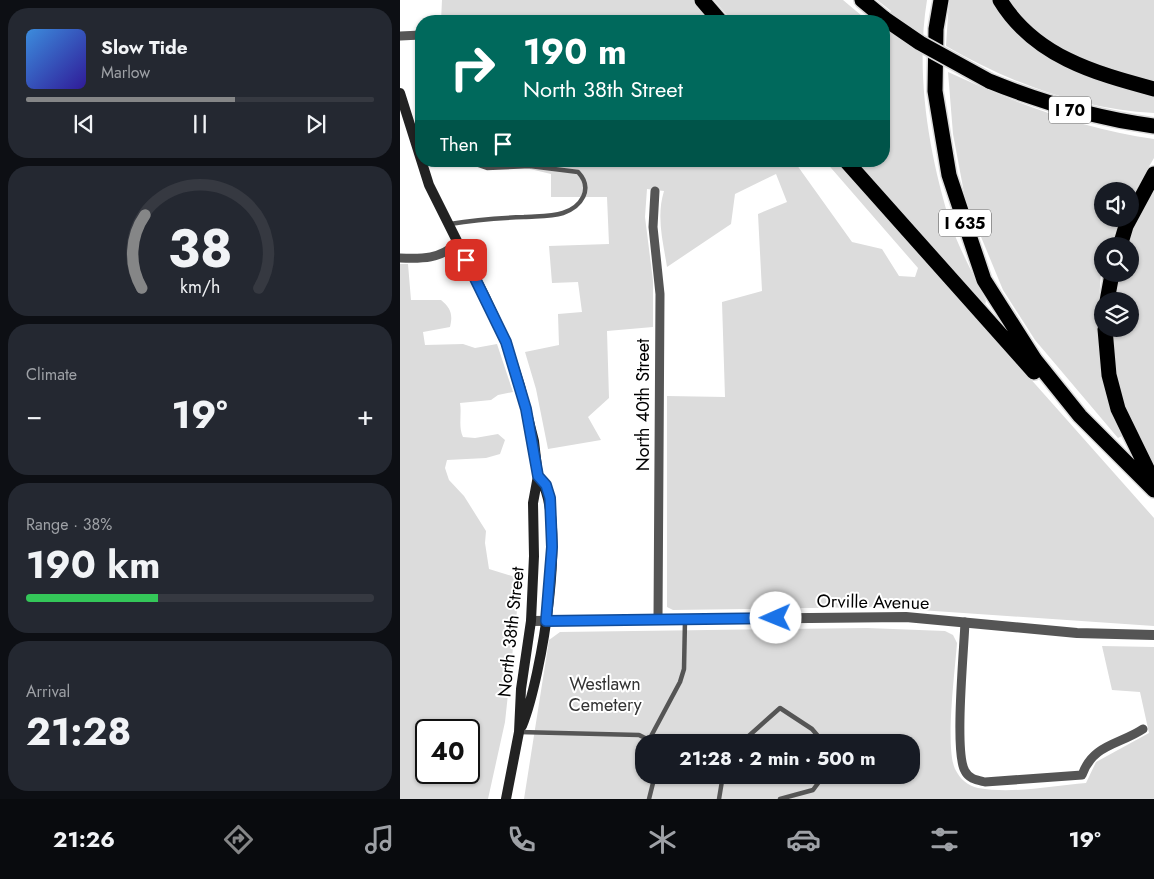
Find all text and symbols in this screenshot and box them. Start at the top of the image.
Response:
text: 190 m [523,27,627,77]
text: Slow Tide [101,34,188,61]
icon: right [440,35,505,100]
text: Marlow [101,61,150,84]
text: North 38th Street [523,73,683,105]
road number: I 70 [1049,96,1091,124]
icon: previous [70,110,98,138]
icon: pause [186,110,214,138]
icon: next [302,110,330,138]
icon: arrive [489,130,517,158]
text: Then [440,131,479,158]
map controls [1094,182,1139,337]
button: sound [1094,182,1139,227]
road number: I 635 [939,210,991,237]
text: 38 [168,211,232,287]
button: search [1094,237,1139,282]
pin [445,239,487,281]
icon: arrive [452,246,480,274]
text: km/h [180,274,220,300]
button: layers [1094,292,1139,337]
street label: North 40th Street [630,338,656,471]
text: Climate [26,363,77,386]
text: 19° [172,387,228,442]
text: − [26,395,43,436]
text: + [357,395,374,436]
text: Range · 38% [26,513,112,536]
text: 190 km [26,537,160,592]
street label: North 38th Street [491,565,531,698]
street label: Orville Avenue [817,588,929,616]
position arrow [749,591,801,643]
park label: Westlawn Cemetery [568,671,642,718]
text: Arrival [26,680,70,703]
text: 21:28 [26,704,131,759]
speed limit sign: 40 [415,719,480,784]
text: 21:28 · 2 min · 500 m [679,745,876,772]
icon: directions [221,822,256,857]
icon: music [362,822,397,857]
icon: phone [504,822,539,857]
icon: climate [645,822,680,857]
icon: car [786,822,821,857]
icon: filters [927,822,962,857]
text: 21:26 [53,823,115,855]
text: 19° [1068,823,1101,855]

